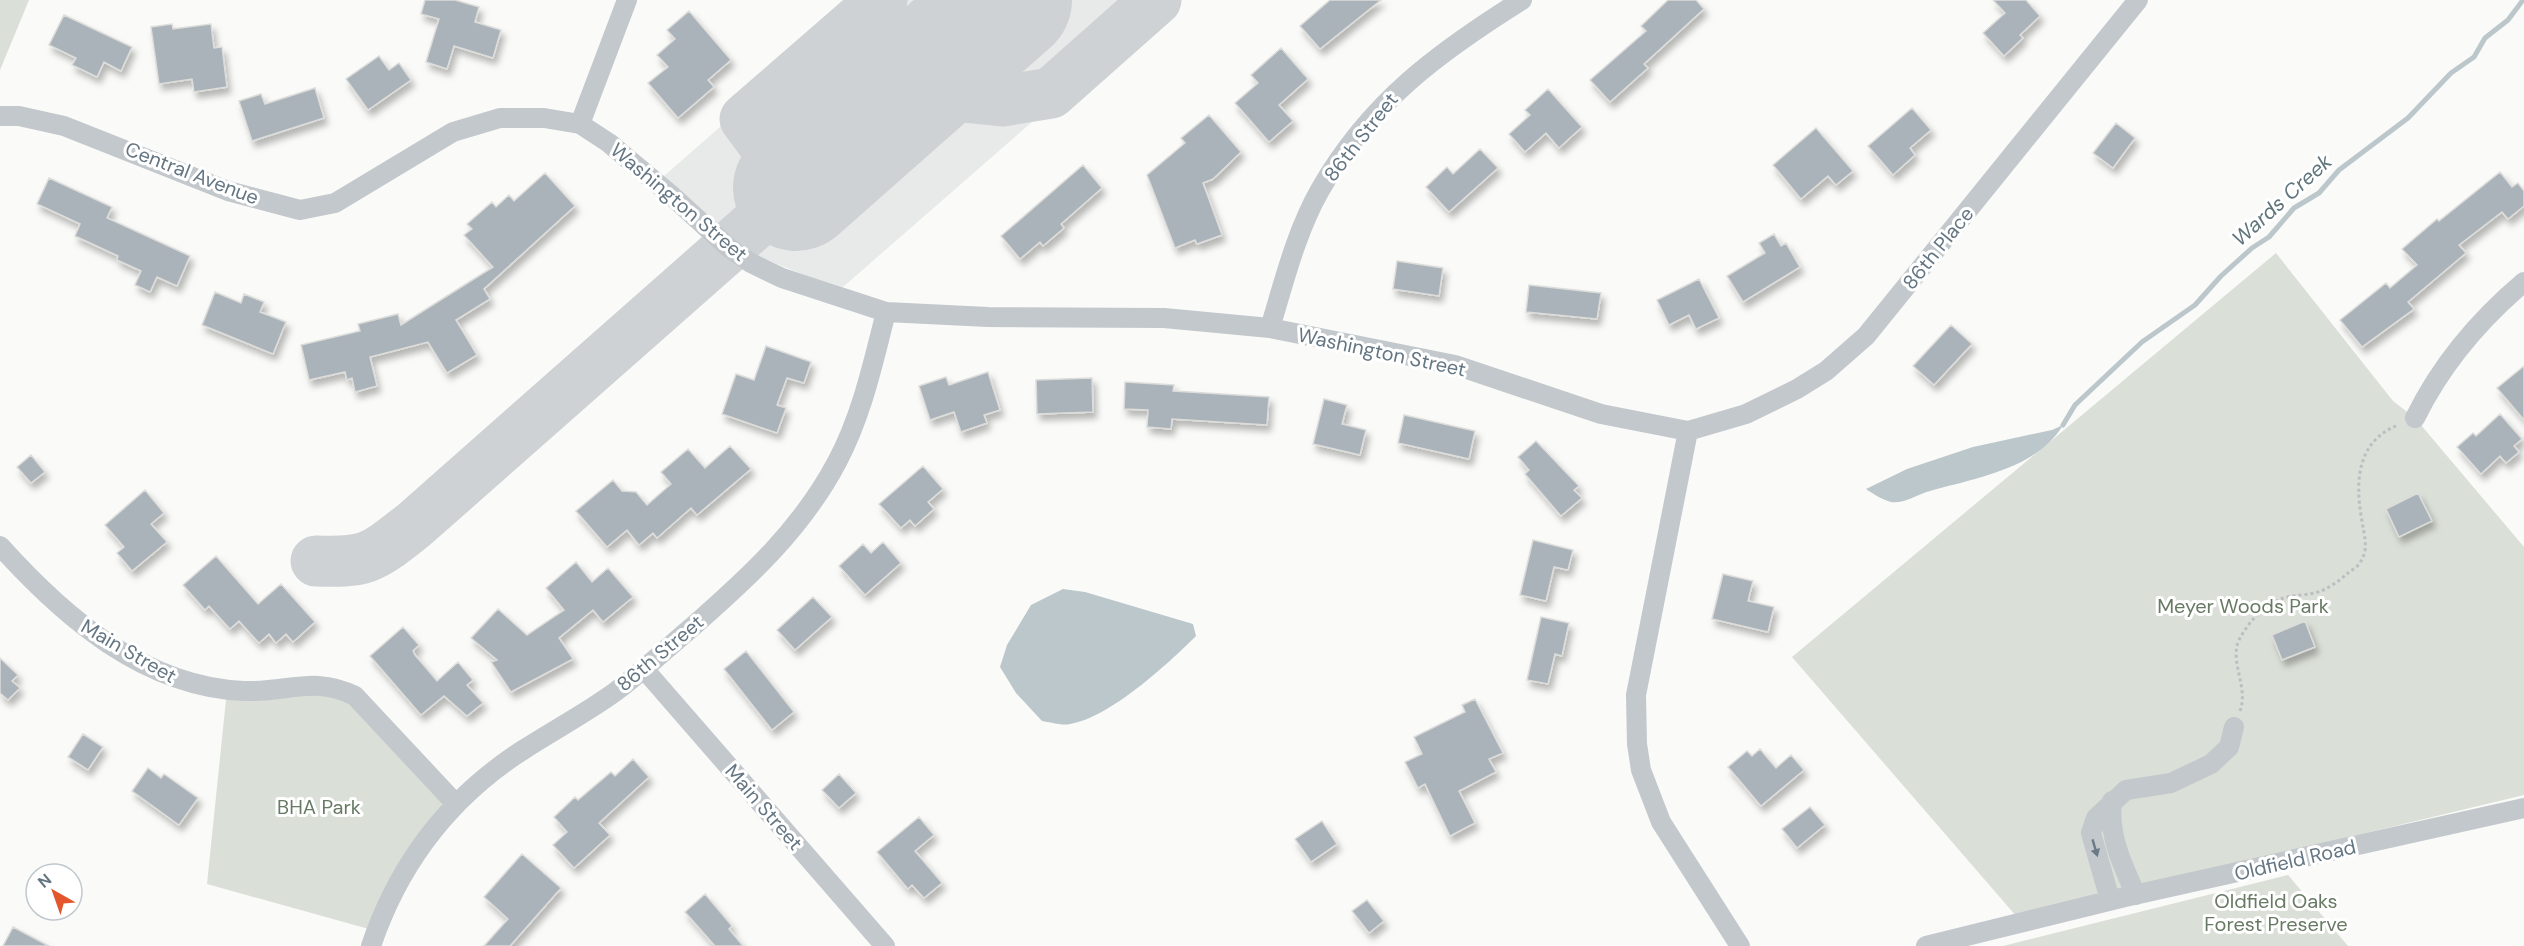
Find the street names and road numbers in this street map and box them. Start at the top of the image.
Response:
street label: 86th Street [1318,87,1404,187]
street label: Central Avenue [122,136,262,210]
street label: Washington Street [605,137,753,267]
street label: 86th Place [1897,201,1979,295]
street label: Washington Street [1296,321,1469,383]
street label: 86th Street [611,609,709,697]
street label: Main Street [77,613,182,689]
street label: Main Street [719,758,809,856]
street label: Oldfield Road [2232,833,2358,887]

